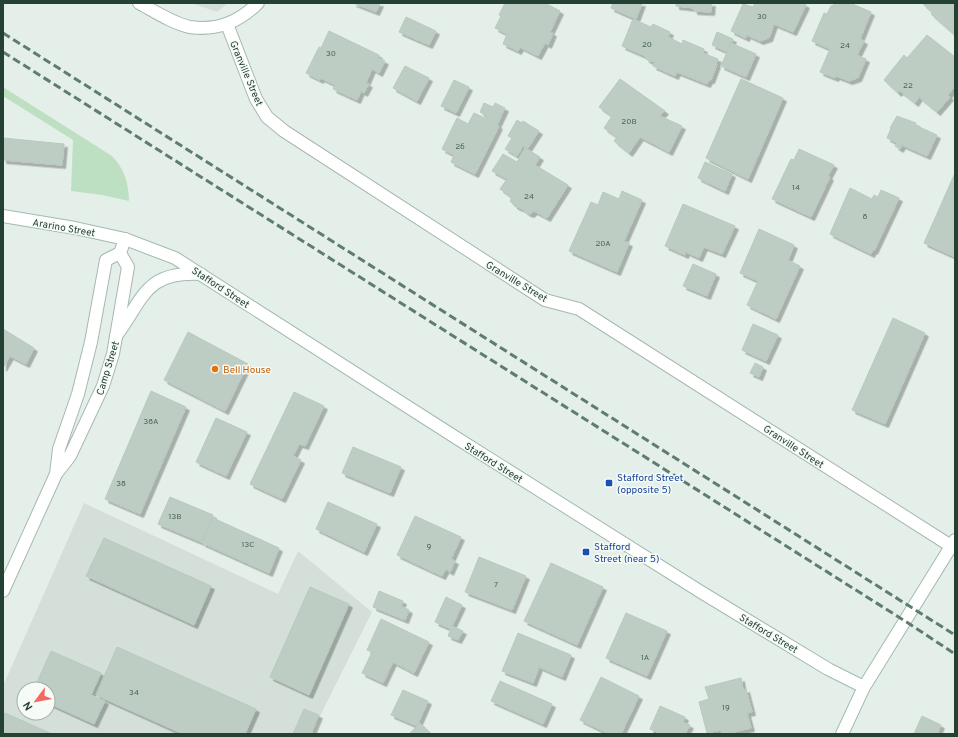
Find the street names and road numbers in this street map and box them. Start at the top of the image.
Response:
street label: Granville Street [226,39,265,108]
street label: Ararino Street [31,217,96,240]
street label: Granville Street [483,259,550,306]
street label: Stafford Street [189,265,252,312]
street label: Camp Street [94,340,123,397]
street label: Granville Street [760,423,826,472]
street label: Stafford Street [462,440,525,486]
street label: Stafford Street [736,612,800,657]

